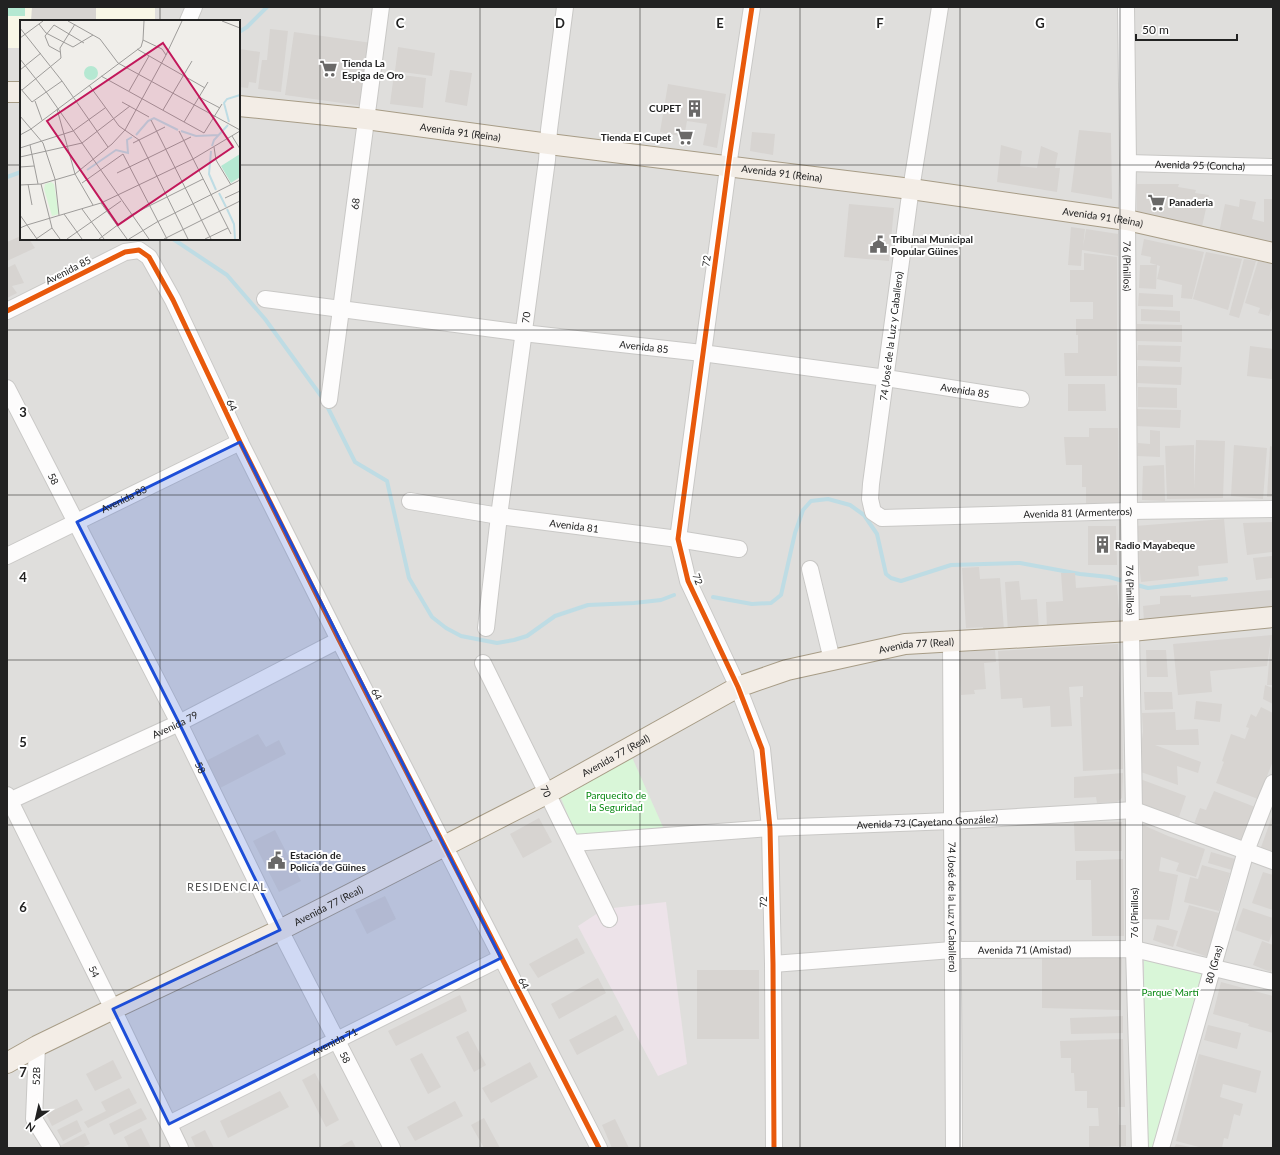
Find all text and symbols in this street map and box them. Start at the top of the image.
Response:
text: C [396,15,405,31]
text: D [555,15,565,31]
text: E [716,15,724,31]
text: F [876,15,884,31]
text: G [1035,15,1045,31]
scale bar [1136,16,1237,42]
inset map [20,20,240,240]
text: 50 m [1142,22,1169,37]
place label: Tienda La Espiga de Oro [342,57,404,81]
supermarket icon: Tienda La Espiga de Oro [319,59,339,79]
building icon: CUPET [684,98,704,118]
place label: CUPET [649,102,681,114]
street label: Avenida 91 (Reina) [419,120,502,143]
supermarket icon: Tienda El Cupet [674,127,694,147]
place label: Tienda El Cupet [601,131,671,143]
street label: Avenida 95 (Concha) [1155,158,1246,172]
street label: Avenida 91 (Reina) [741,162,823,184]
supermarket icon: Panaderia [1146,192,1166,212]
place label: Panaderia [1169,196,1213,208]
street label: 68 [348,197,362,210]
street label: Avenida 91 (Reina) [1062,205,1145,230]
place label: Tribunal Municipal Popular Güines [891,233,973,257]
public building icon: Tribunal Municipal Popular Güines [868,235,888,255]
street label: 76 (Pinillos) [1121,241,1133,292]
street label: Avenida 85 [43,253,93,287]
street label: 72 [699,254,713,268]
street label: 74 (José de la Luz y Caballero) [877,270,905,401]
street label: 70 [519,311,533,324]
street label: Avenida 85 [619,338,669,355]
street label: Avenida 85 [940,381,991,400]
street label: 64 [224,397,240,413]
text: 3 [19,404,27,420]
street label: 58 [46,471,62,487]
street label: Avenida 83 [99,483,149,515]
street label: Avenida 81 (Armenteros) [1023,505,1133,520]
street label: Avenida 81 [549,517,600,535]
building icon: Radio Mayabeque [1092,535,1112,555]
place label: Radio Mayabeque [1115,539,1196,551]
street label: 76 (Pinillos) [1124,565,1137,616]
text: 4 [19,569,27,585]
street label: 72 [690,571,706,587]
street label: Avenida 77 (Real) [877,635,955,656]
street label: 64 [369,686,385,702]
street label: Avenida 79 [150,708,200,741]
street label: Avenida 77 (Real) [579,731,652,779]
text: 5 [19,734,27,750]
street label: 58 [193,760,209,775]
street label: 70 [538,783,554,799]
park label: Parquecito de la Seguridad [586,789,646,813]
street label: Avenida 73 (Cayetano González) [856,812,999,831]
street label: 74 (José de la Luz y Caballero) [946,842,959,973]
place label: Estación de Policía de Güines [290,849,366,873]
public building icon: Estación de Policía de Güines [267,851,287,871]
district label: RESIDENCIAL [187,880,267,893]
street label: Avenida 77 (Real) [292,883,365,928]
street label: 76 (Pinillos) [1128,887,1140,938]
street label: 72 [757,896,769,908]
text: 6 [19,899,27,915]
street label: Avenida 71 (Amistad) [978,943,1071,956]
street label: 80 (Gras) [1202,944,1225,985]
street label: 54 [86,964,102,980]
street label: 64 [516,975,532,991]
park label: Parque Martí [1141,986,1199,998]
street label: Avenida 71 [310,1025,359,1058]
street label: 58 [337,1049,353,1065]
text: 7 [19,1064,27,1080]
street label: 52B [30,1067,42,1085]
north arrow [16,1099,56,1139]
text: N [23,1120,37,1135]

